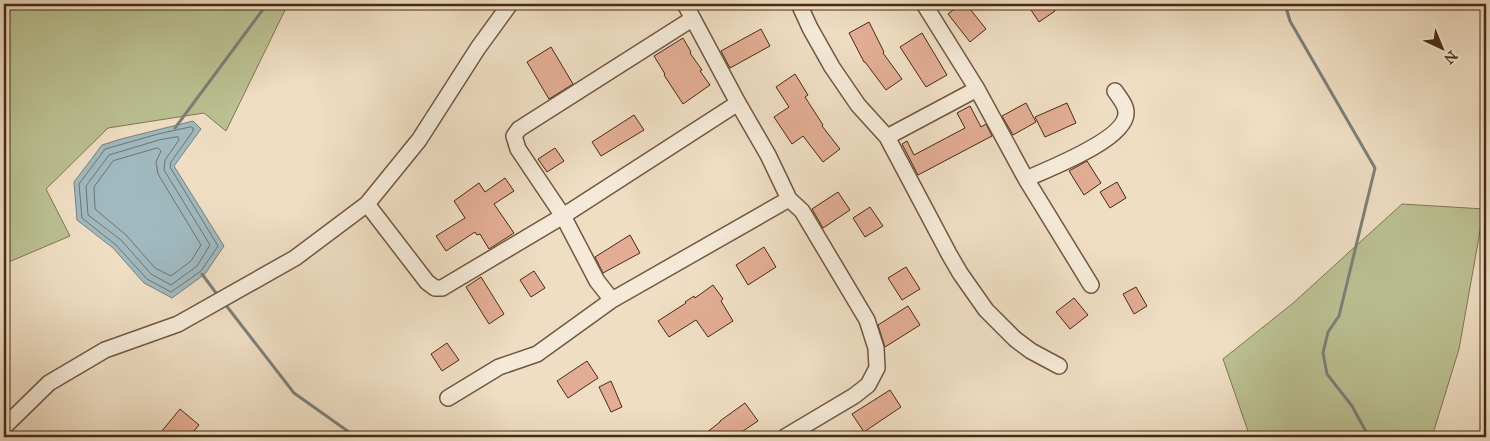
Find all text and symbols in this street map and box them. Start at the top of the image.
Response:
north arrow [1418,22,1468,72]
text: N [1440,47,1461,67]

